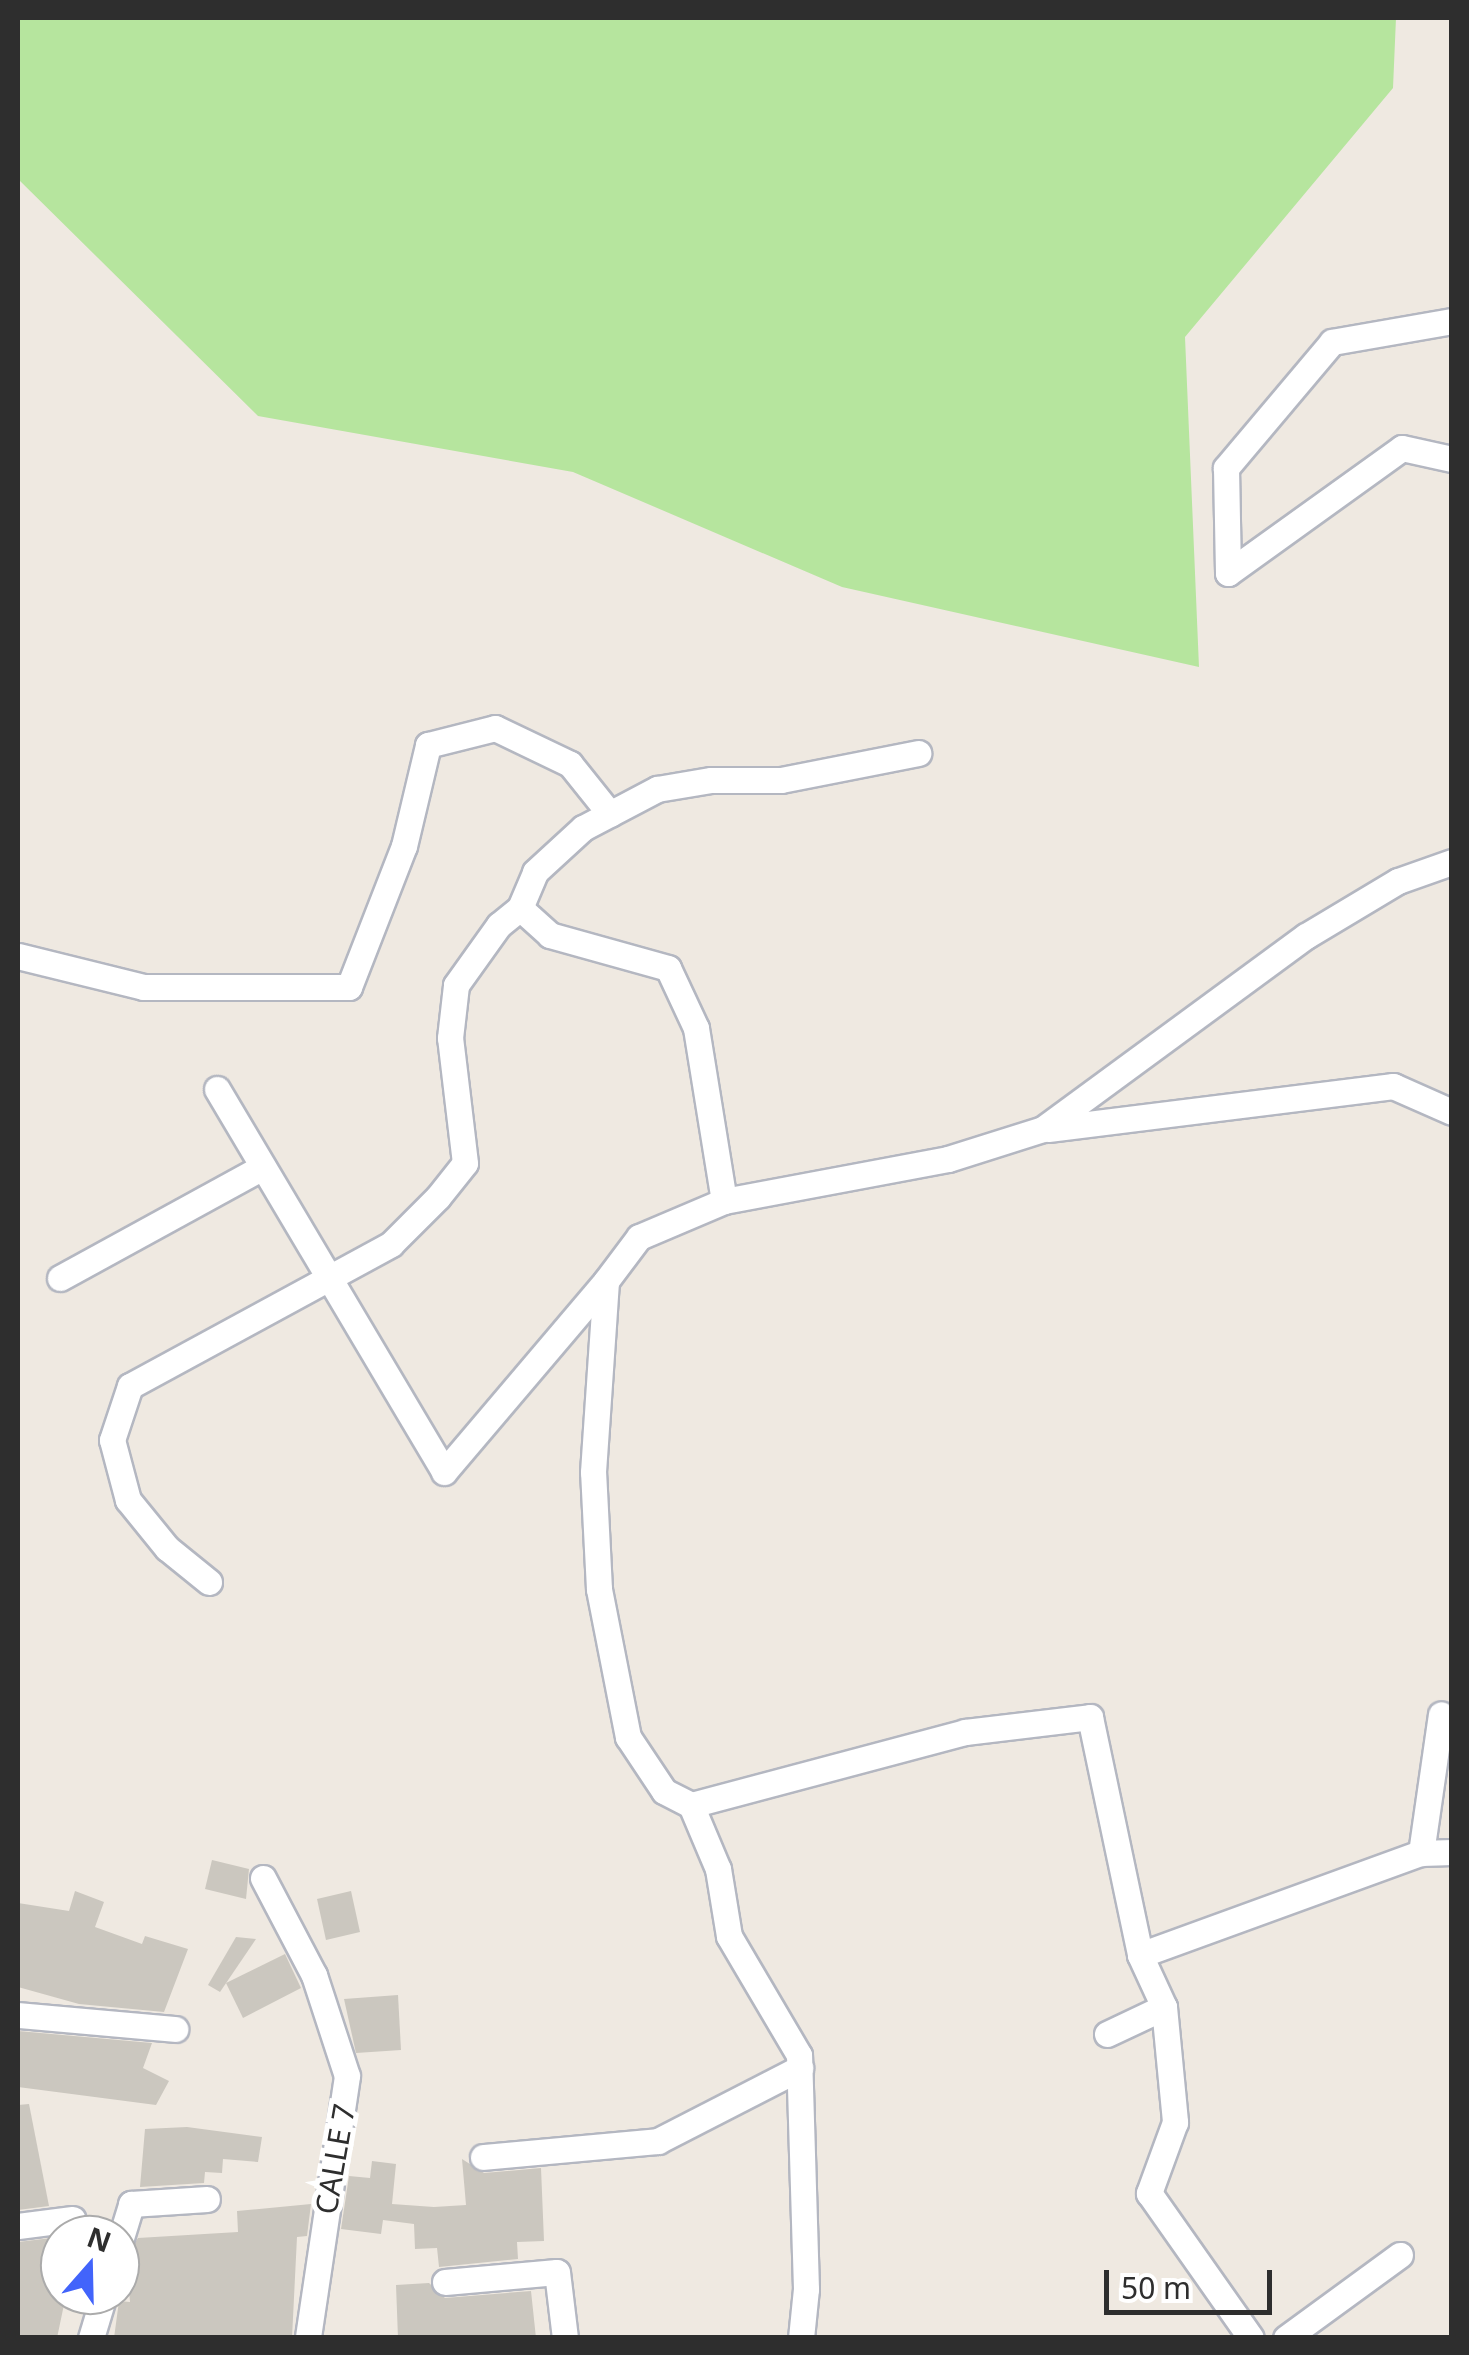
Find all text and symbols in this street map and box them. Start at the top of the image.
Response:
street label: CALLE 7 [308,2101,362,2217]
north arrow [40,2215,140,2315]
text: N [82,2217,117,2260]
scale bar [1109,2250,1276,2312]
text: 50 m [1121,2267,1191,2308]

